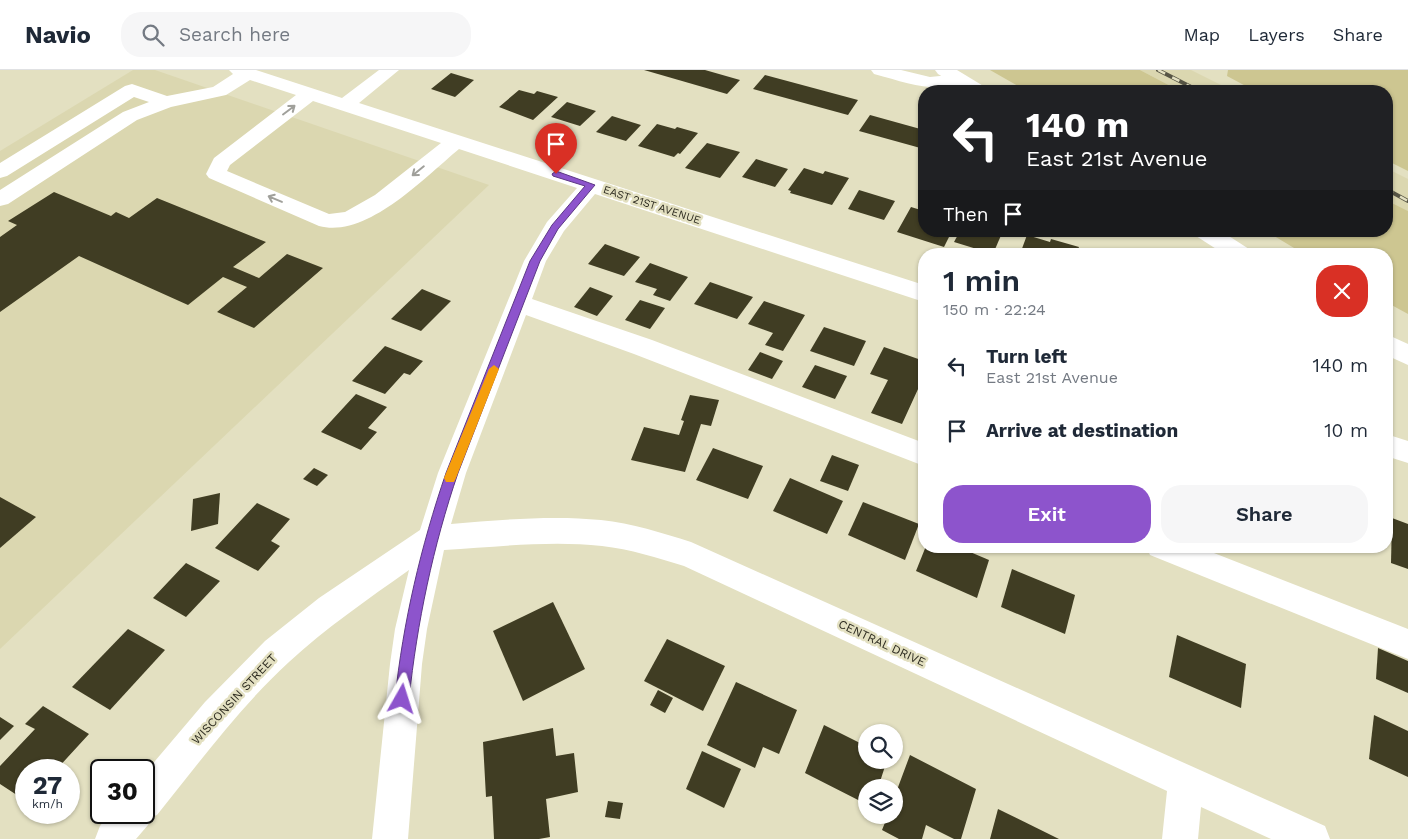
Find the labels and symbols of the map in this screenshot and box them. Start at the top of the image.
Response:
one-way arrow [282,105,296,115]
pin [535,123,577,174]
one-way arrow [412,166,425,177]
street label: EAST 21ST AVENUE [602,183,702,227]
one-way arrow [268,194,283,204]
street label: CENTRAL DRIVE [836,617,928,669]
street label: WISCONSIN STREET [189,651,279,747]
position arrow [375,672,427,724]
speed limit sign: 30 [90,759,155,824]

